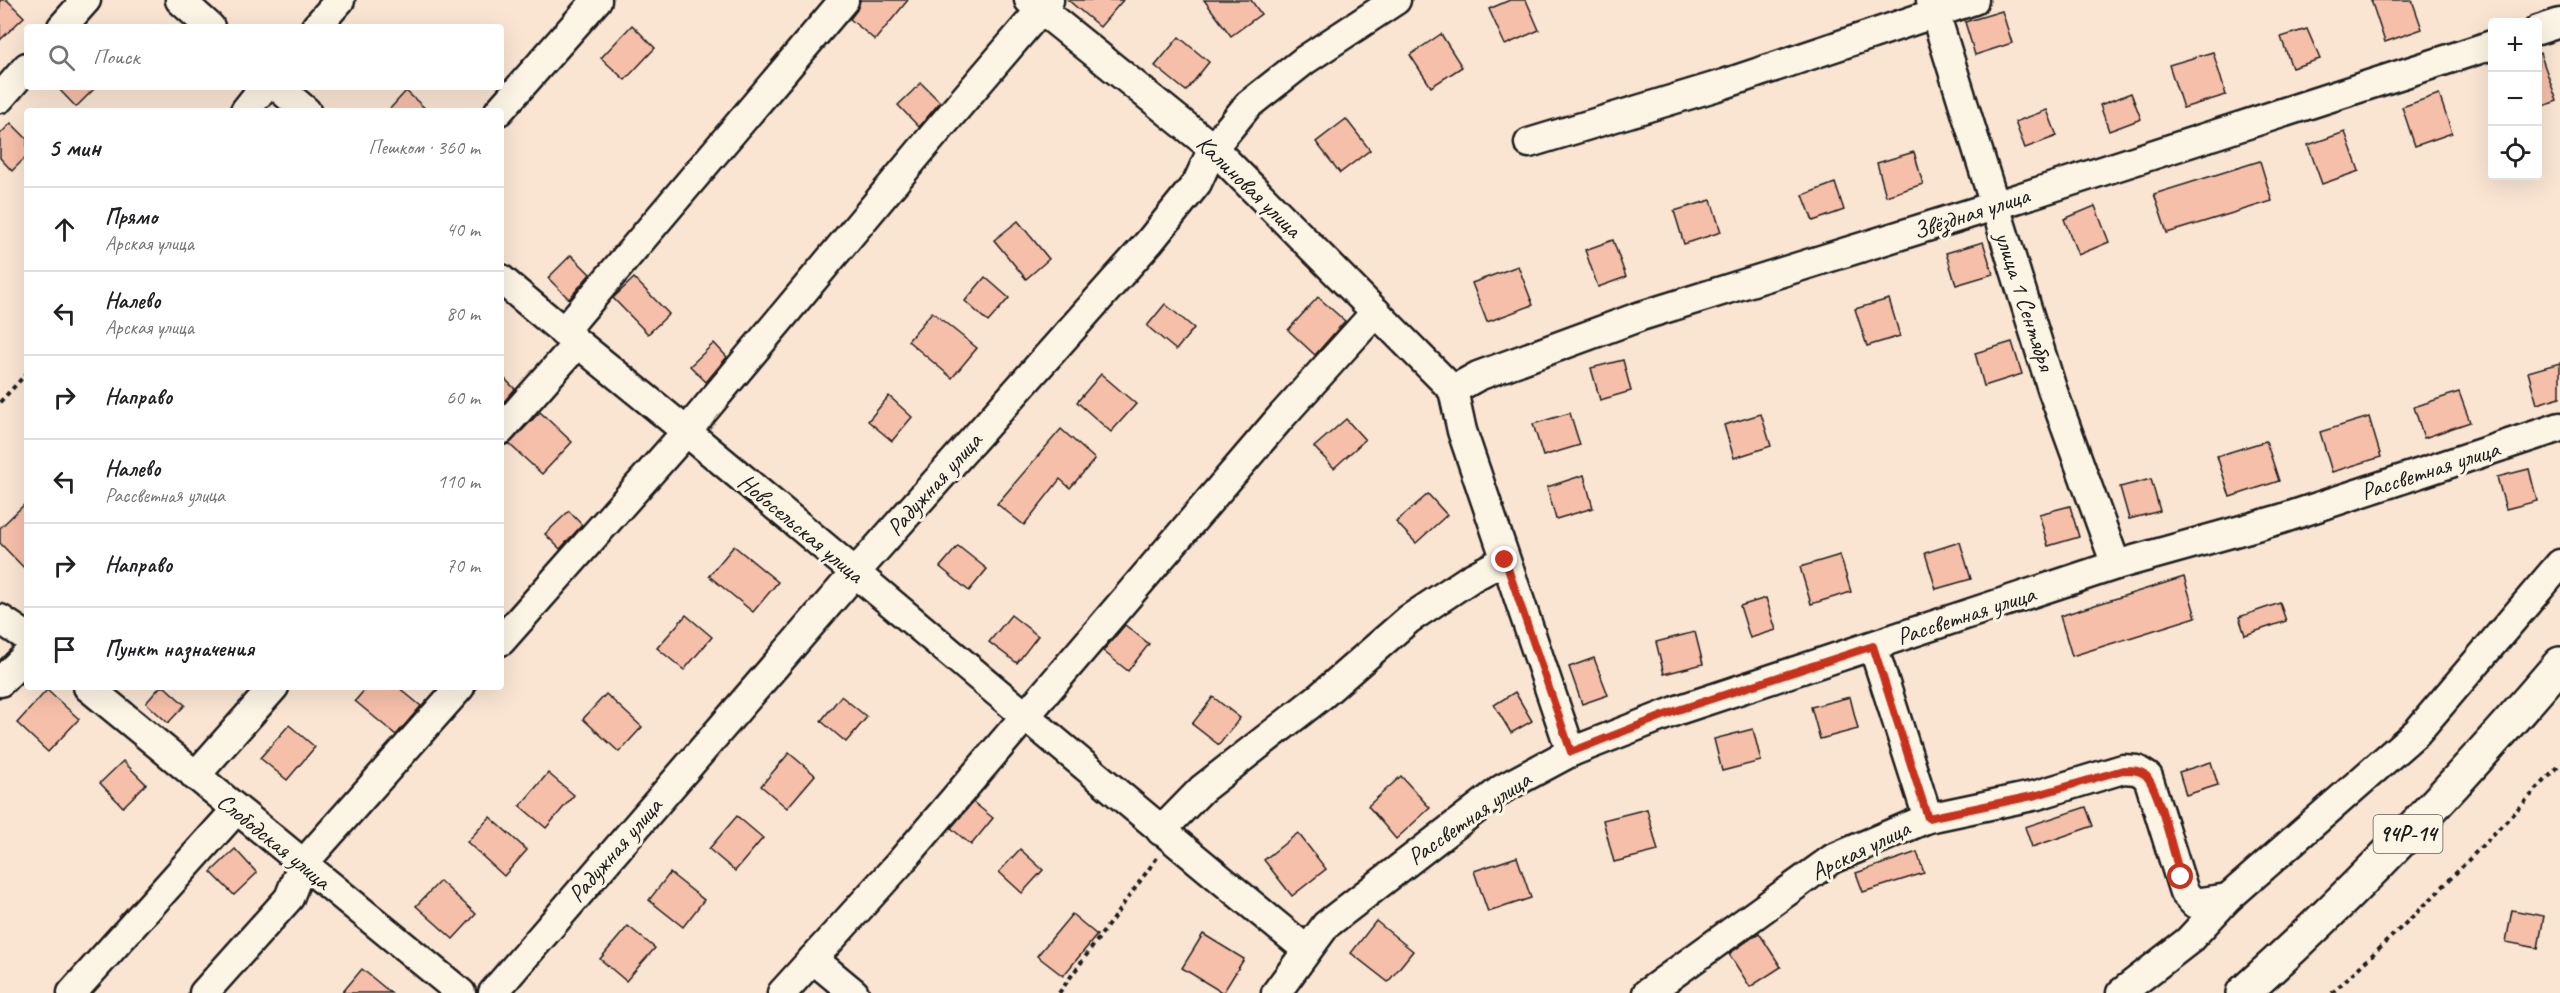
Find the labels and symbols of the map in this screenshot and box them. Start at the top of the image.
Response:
street label: Калиновая улица [1190,128,1309,245]
street label: Звёздная улица [1909,180,2034,247]
street label: улица 1 Сентября [1988,226,2062,376]
street label: Радужная улица [880,425,989,542]
street label: Рассветная улица [2357,433,2504,506]
street label: Новосельская улица [732,467,871,590]
route end [1491,546,1517,572]
street label: Рассветная улица [1893,578,2040,651]
street label: Рассветная улица [1402,764,1538,872]
street label: Слободская улица [211,786,338,897]
street label: Радужная улица [561,790,670,908]
street label: Арская улица [1806,813,1916,887]
road number: 94Р-14 [2374,815,2442,853]
route start [2167,863,2193,889]

